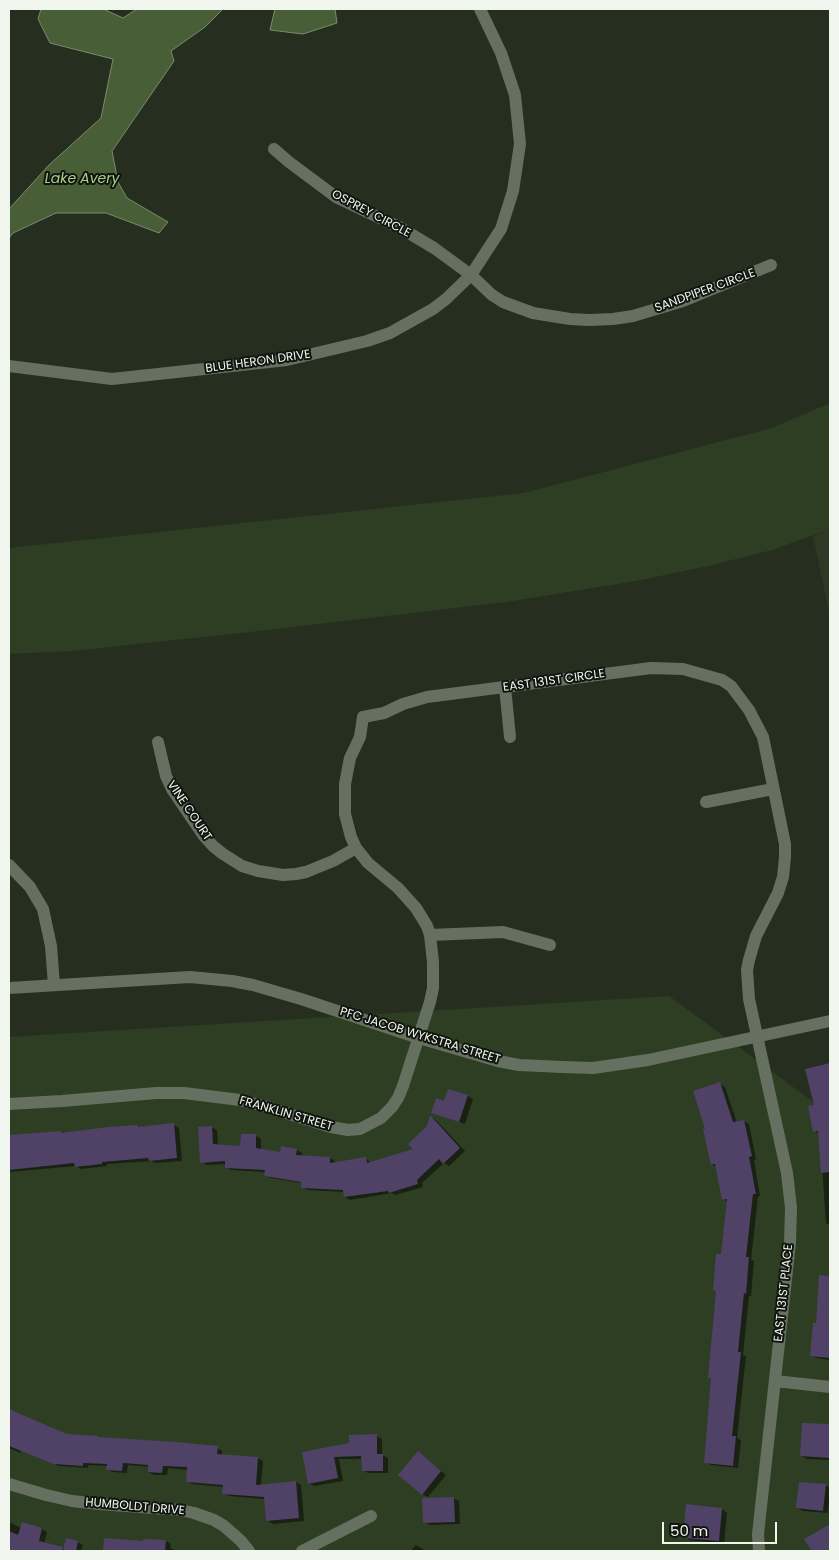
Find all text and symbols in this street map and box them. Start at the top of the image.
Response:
water label: Lake Avery [45,171,119,187]
street label: OSPREY CIRCLE [329,187,413,241]
street label: SANDPIPER CIRCLE [653,266,757,316]
street label: BLUE HERON DRIVE [205,348,311,376]
street label: EAST 131ST CIRCLE [502,667,606,695]
street label: VINE COURT [164,778,214,844]
street label: PFC JACOB WYKSTRA STREET [338,1005,502,1067]
street label: FRANKLIN STREET [238,1094,334,1134]
street label: EAST 131ST PLACE [772,1243,796,1343]
street label: HUMBOLDT DRIVE [85,1495,185,1519]
scale bar [664,1512,779,1544]
text: 50 m [670,1520,708,1541]

